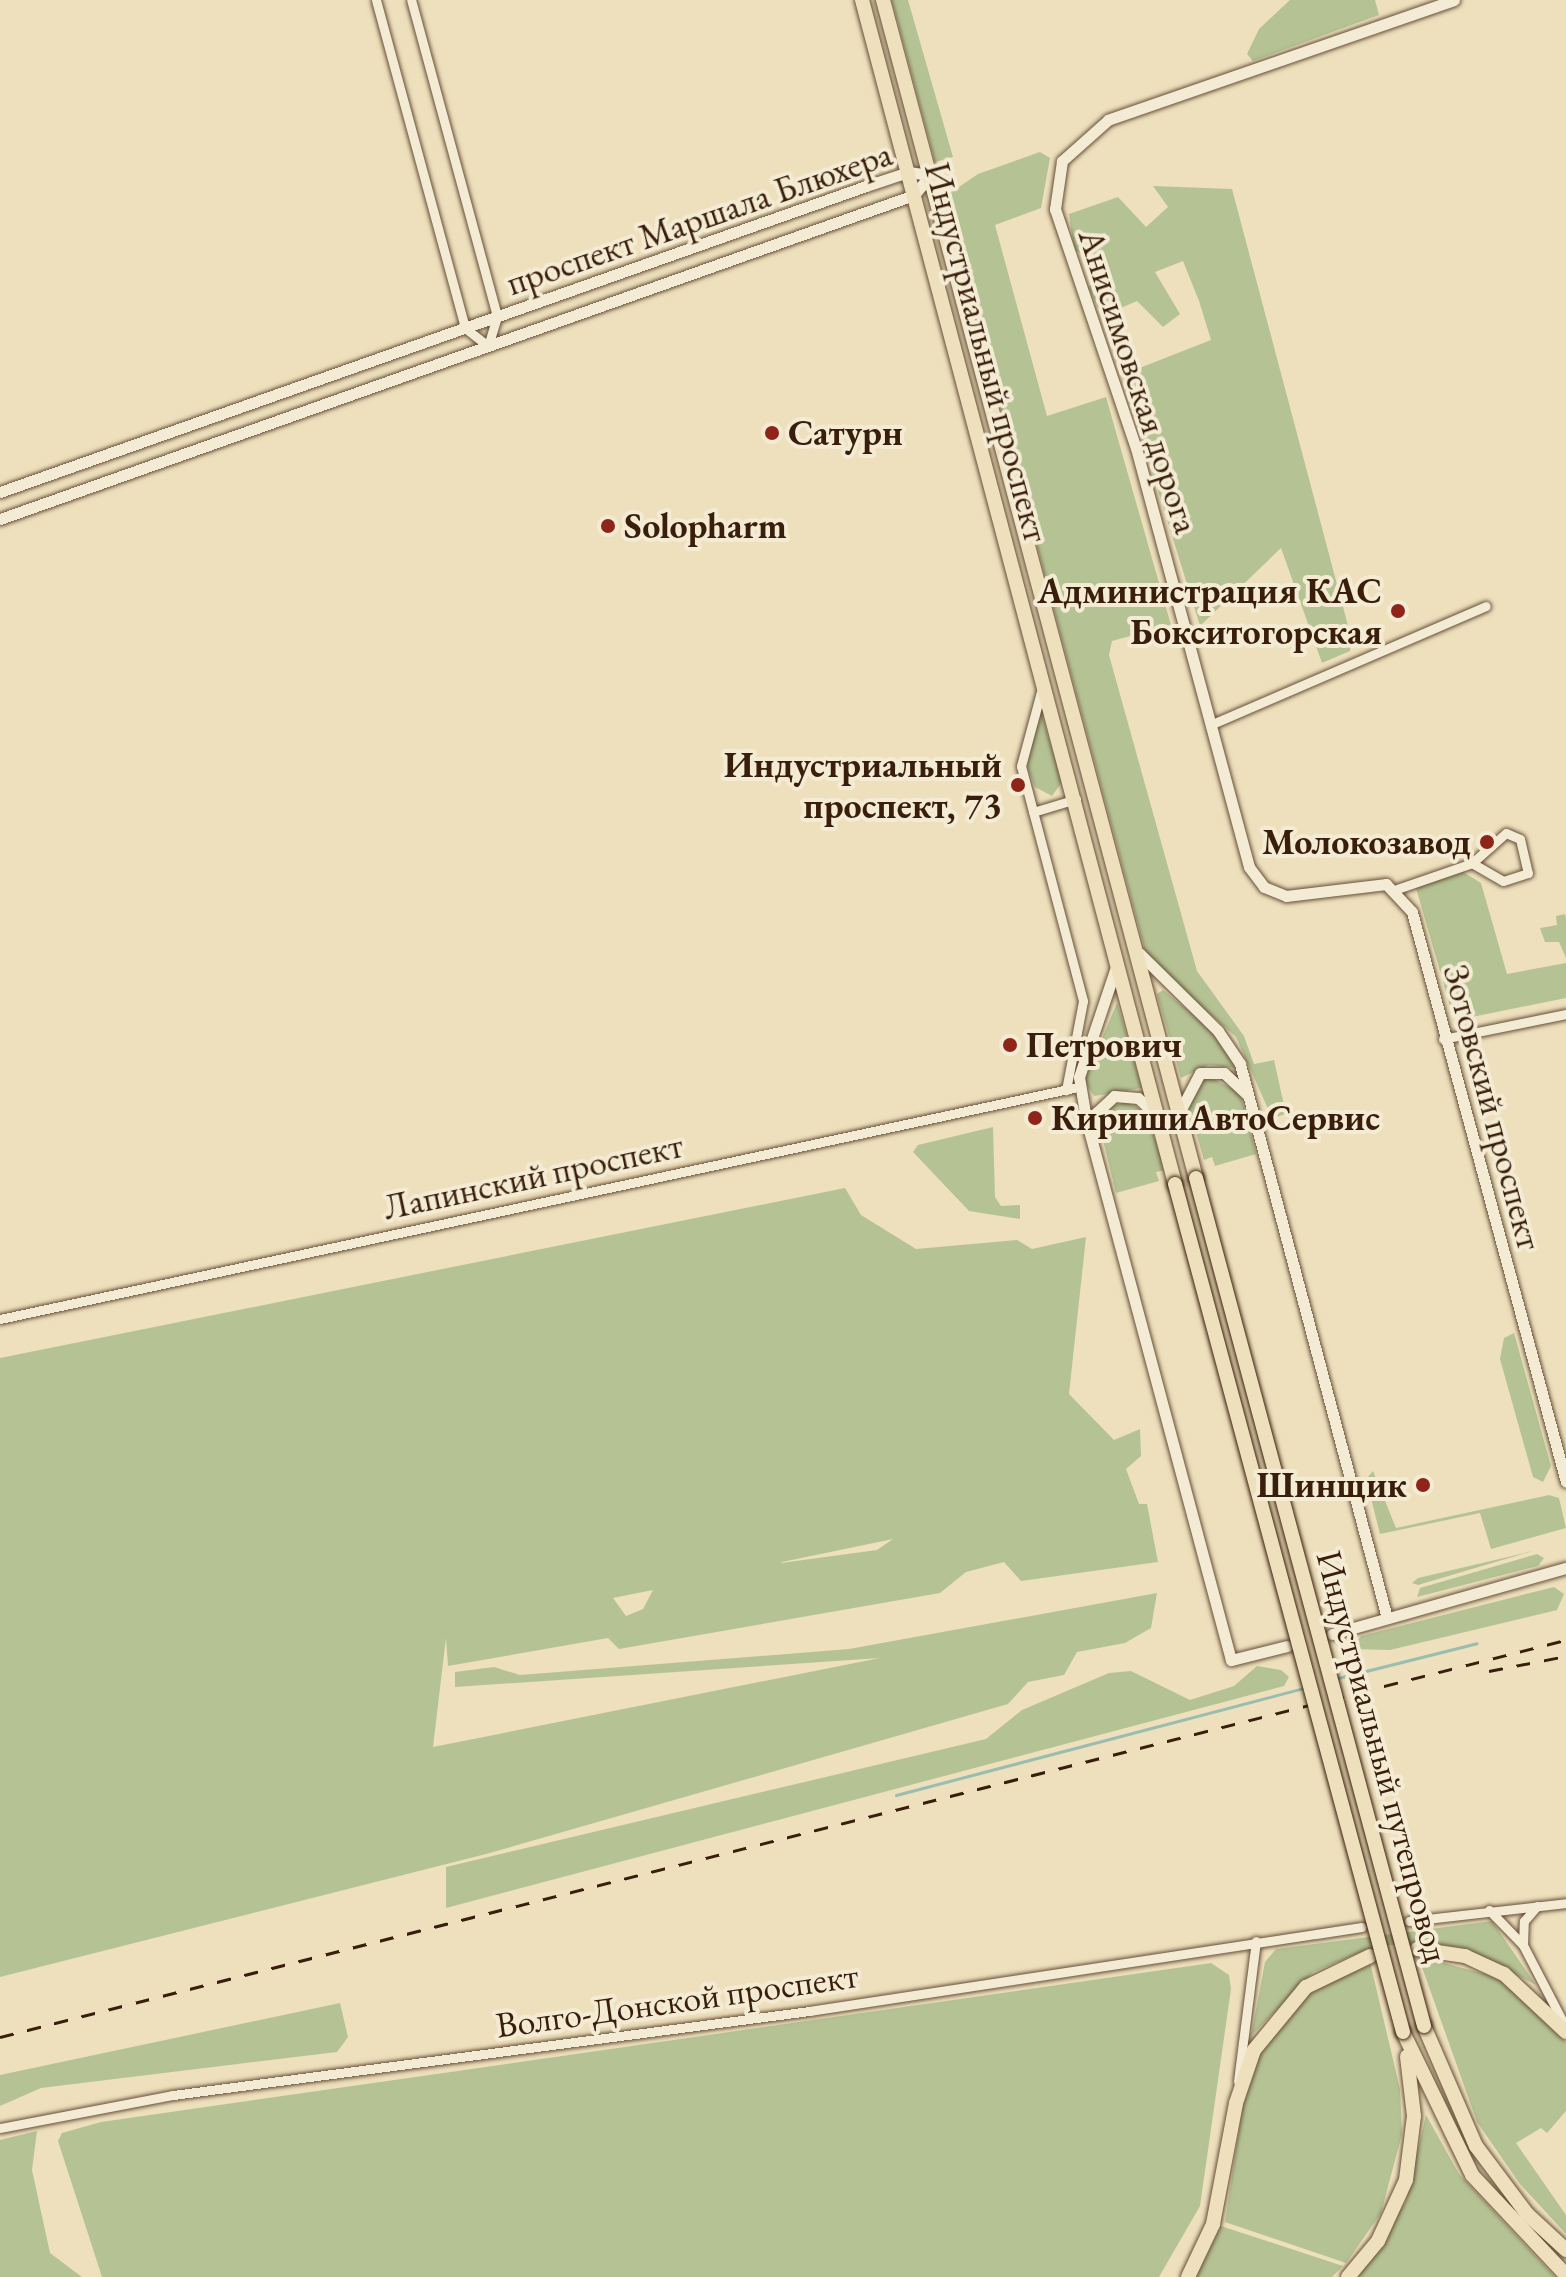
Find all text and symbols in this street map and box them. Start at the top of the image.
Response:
street label: проспект Маршала Блюхера [501,132,897,304]
street label: Индустриальный проспект [915,157,1059,547]
street label: Анисимовская дорога [1069,223,1209,539]
place label: Сатурн [788,411,903,455]
marker: Сатурн [763,424,781,442]
place label: Solopharm [624,504,787,548]
marker: Solopharm [599,517,617,535]
place label: Администрация КАС Бокситогорская [1037,568,1382,653]
marker: Администрация КАС Бокситогорская [1389,602,1407,620]
place label: Индустриальный проспект, 73 [724,742,1002,827]
marker: Индустриальный проспект, 73 [1009,776,1027,794]
place label: Молокозавод [1262,820,1471,864]
marker: Молокозавод [1478,833,1496,851]
street label: Зотовский проспект [1434,960,1552,1254]
place label: Петрович [1026,1023,1182,1067]
marker: Петрович [1001,1036,1019,1054]
place label: КиришиАвтоСервис [1051,1096,1380,1140]
marker: КиришиАвтоСервис [1026,1109,1044,1127]
street label: Лапинский проспект [379,1123,687,1229]
place label: Шинщик [1257,1463,1407,1507]
marker: Шинщик [1414,1476,1432,1494]
street label: Индустриальный путепровод [1307,1545,1459,1967]
street label: Волго-Донской проспект [493,1953,861,2047]

